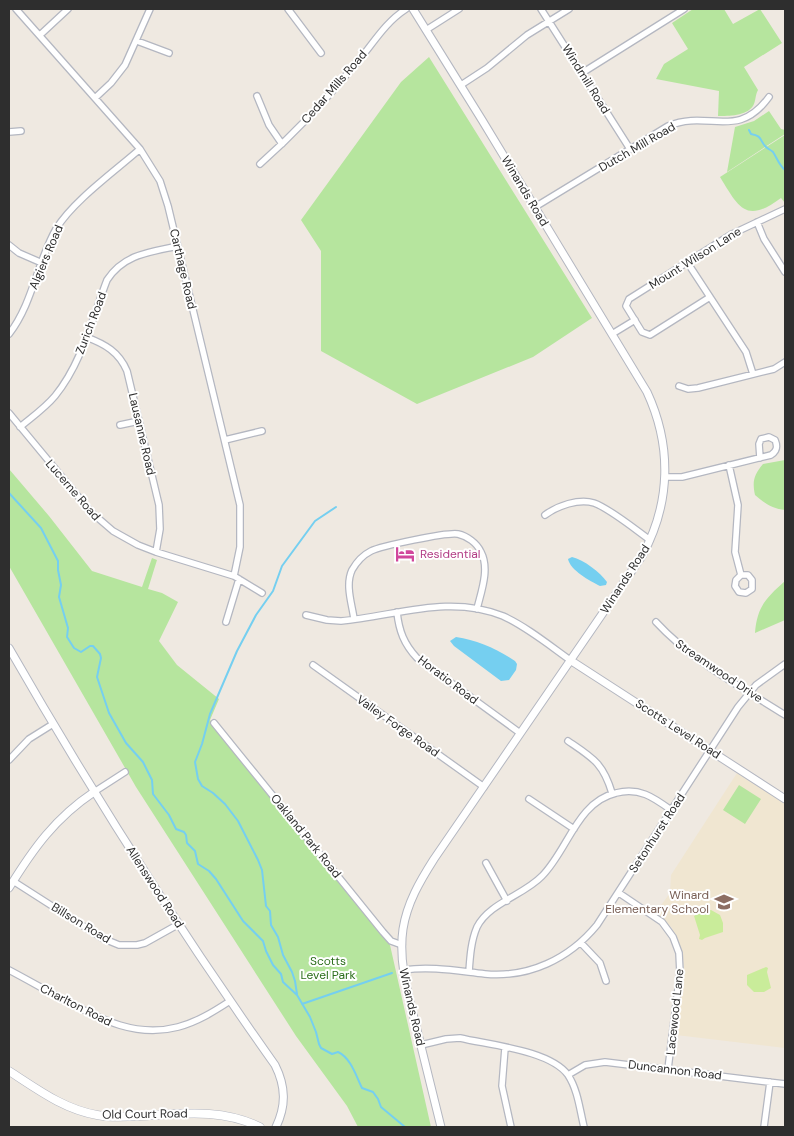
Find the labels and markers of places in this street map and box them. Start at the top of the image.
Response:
hotel icon: Residential [394,543,416,565]
place label: Residential [420,546,481,562]
place label: Winard Elementary School [605,887,709,917]
school or university icon: Winard Elementary School [713,891,735,913]

